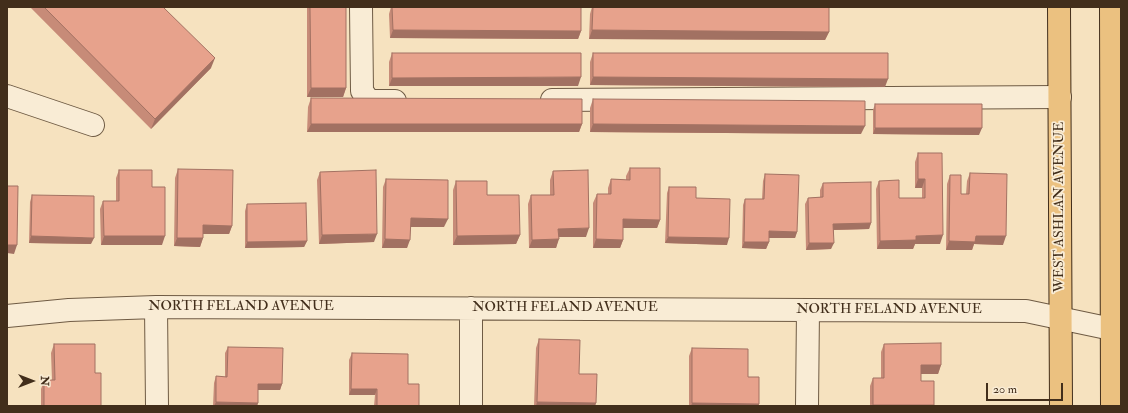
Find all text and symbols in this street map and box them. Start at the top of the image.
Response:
street label: WEST ASHLAN AVENUE [1052,122,1068,292]
street label: NORTH FELAND AVENUE [148,299,334,315]
street label: NORTH FELAND AVENUE [472,300,658,316]
street label: NORTH FELAND AVENUE [796,302,982,318]
north arrow [12,361,52,401]
scale bar [988,375,1065,401]
text: N [38,376,51,386]
text: 20 m [993,382,1017,397]

